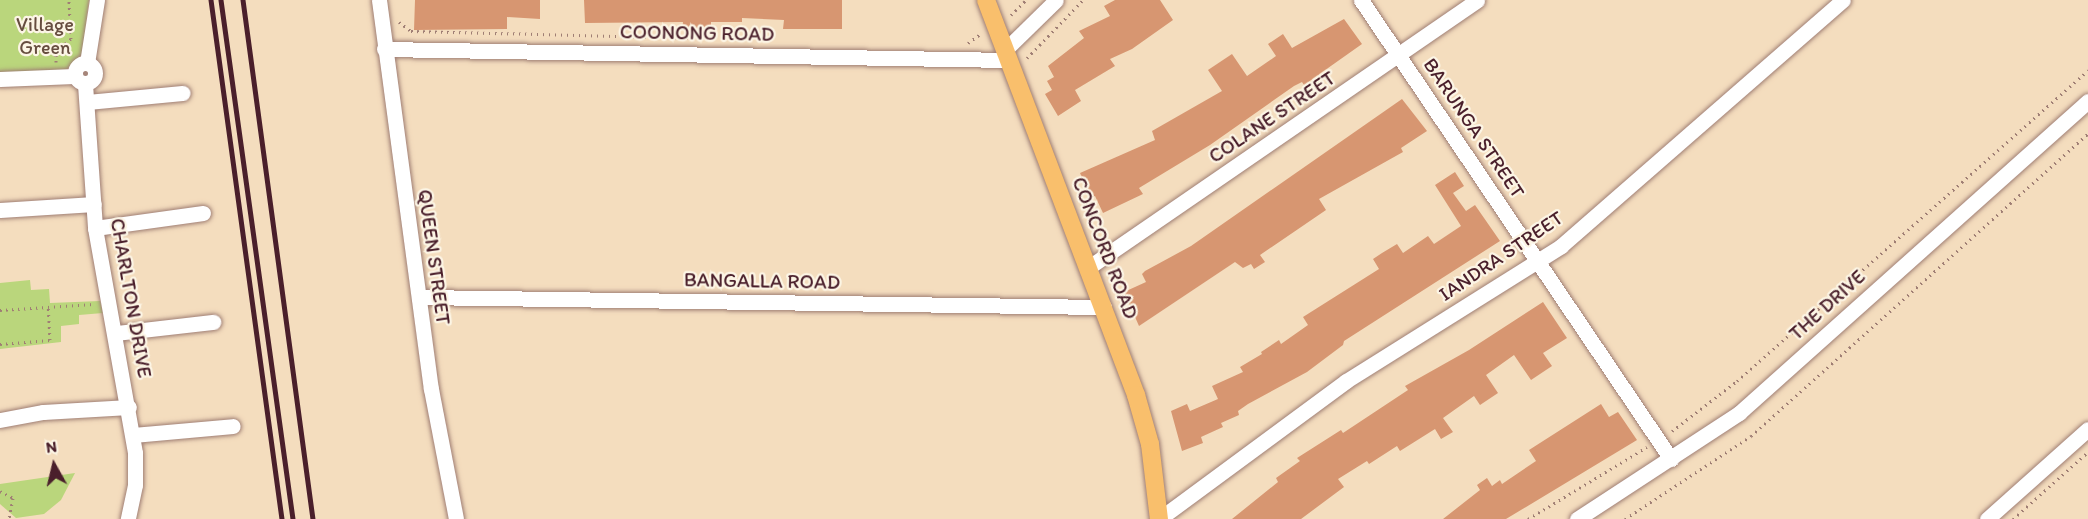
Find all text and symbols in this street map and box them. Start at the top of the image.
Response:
park label: Village Green [16,13,74,60]
street label: COONONG ROAD [620,20,774,46]
street label: BARUNGA STREET [1418,53,1530,203]
street label: COLANE STREET [1204,66,1340,168]
street label: CONCORD ROAD [1067,174,1143,322]
street label: QUEEN STREET [413,188,455,326]
street label: IANDRA STREET [1434,206,1568,306]
street label: CHARLTON DRIVE [105,216,157,380]
street label: THE DRIVE [1783,264,1871,346]
street label: BANGALLA ROAD [684,268,840,294]
north arrow [24,435,84,495]
text: N [45,437,58,457]

